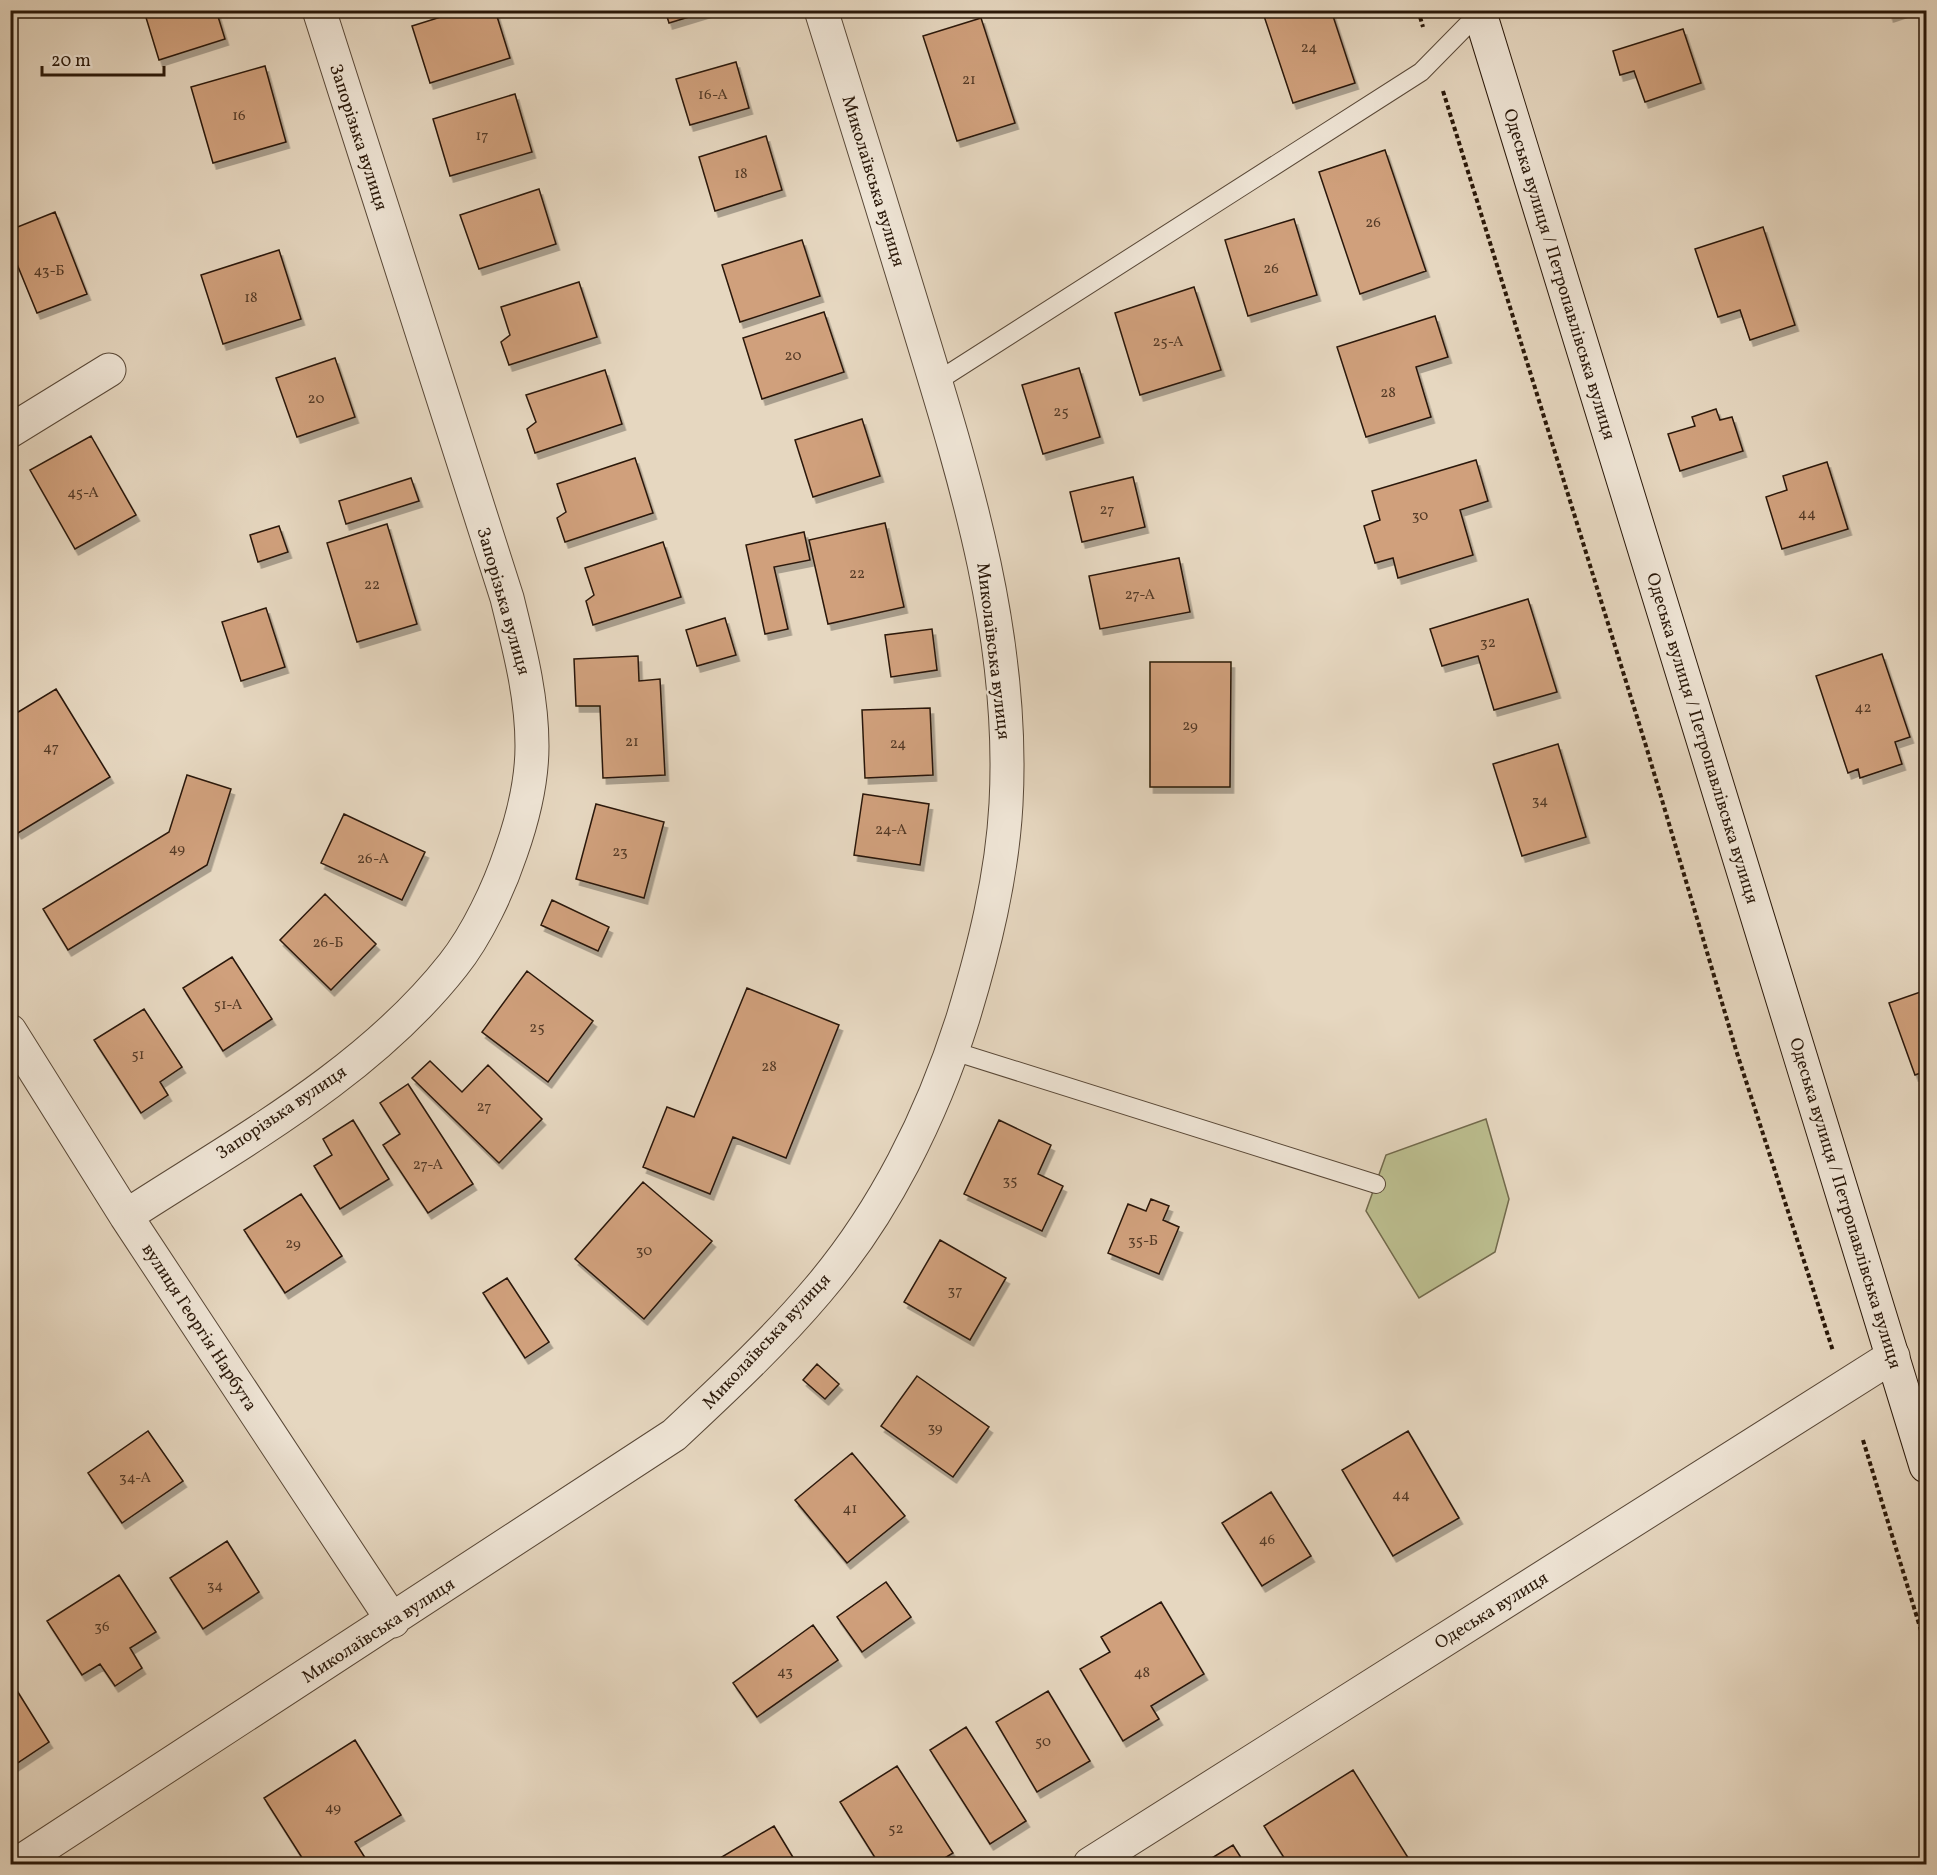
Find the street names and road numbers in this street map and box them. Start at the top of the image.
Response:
street label: Запорізька вулиця [322,61,393,214]
street label: Миколаївська вулиця [835,93,911,270]
street label: Одеська вулиця / Петропавлівська вулиця [1496,106,1621,443]
street label: Запорізька вулиця [470,525,536,678]
street label: Миколаївська вулиця [969,561,1016,741]
street label: Одеська вулиця / Петропавлівська вулиця [1639,570,1764,907]
street label: Одеська вулиця / Петропавлівська вулиця [1782,1035,1907,1372]
street label: Запорізька вулиця [212,1060,352,1166]
street label: вулиця Георгія Нарбута [135,1239,262,1417]
street label: Миколаївська вулиця [697,1268,837,1416]
street label: Одеська вулиця [1430,1566,1553,1656]
street label: Миколаївська вулиця [297,1572,460,1690]

